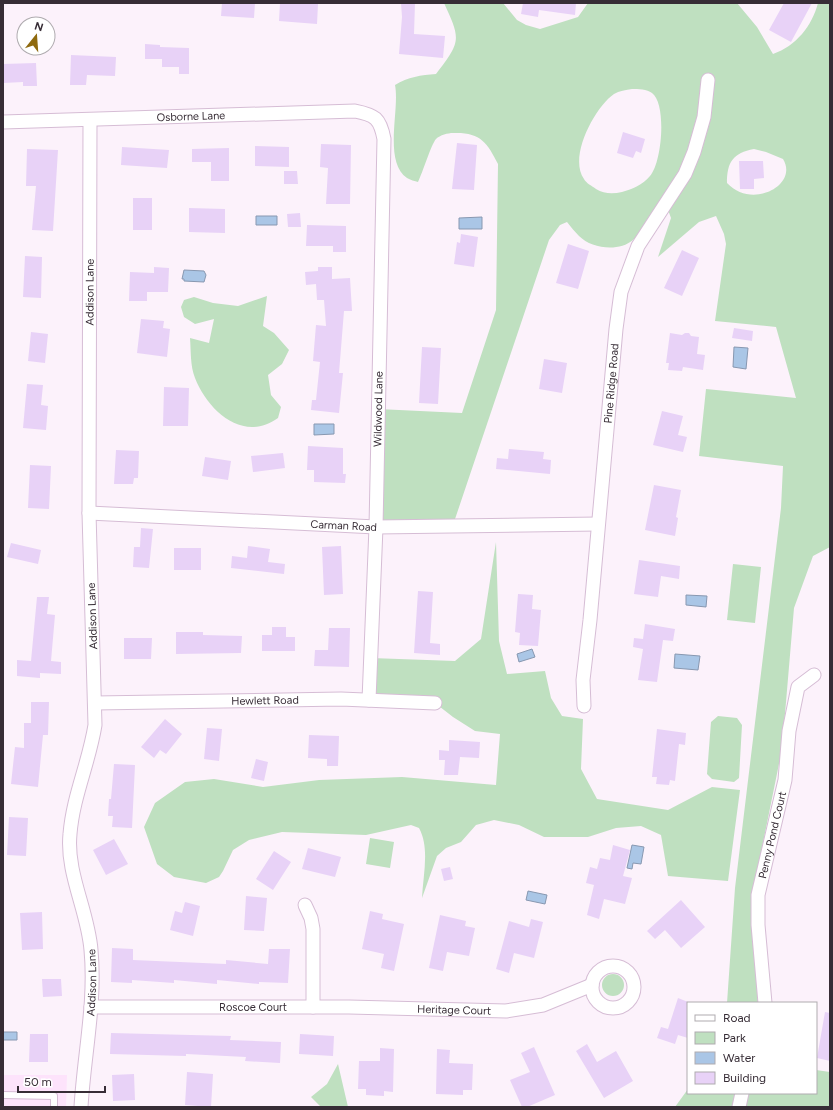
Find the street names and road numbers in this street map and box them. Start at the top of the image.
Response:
street label: Osborne Lane [156,109,225,124]
street label: Addison Lane [83,259,97,325]
street label: Pine Ridge Road [602,343,622,424]
street label: Wildwood Lane [371,371,386,447]
street label: Carman Road [310,518,377,534]
street label: Addison Lane [85,582,100,650]
street label: Hewlett Road [231,694,299,708]
street label: Penny Pond Court [756,790,789,880]
street label: Addison Lane [84,949,99,1016]
street label: Roscoe Court [219,1001,287,1014]
street label: Heritage Court [417,1003,491,1018]

